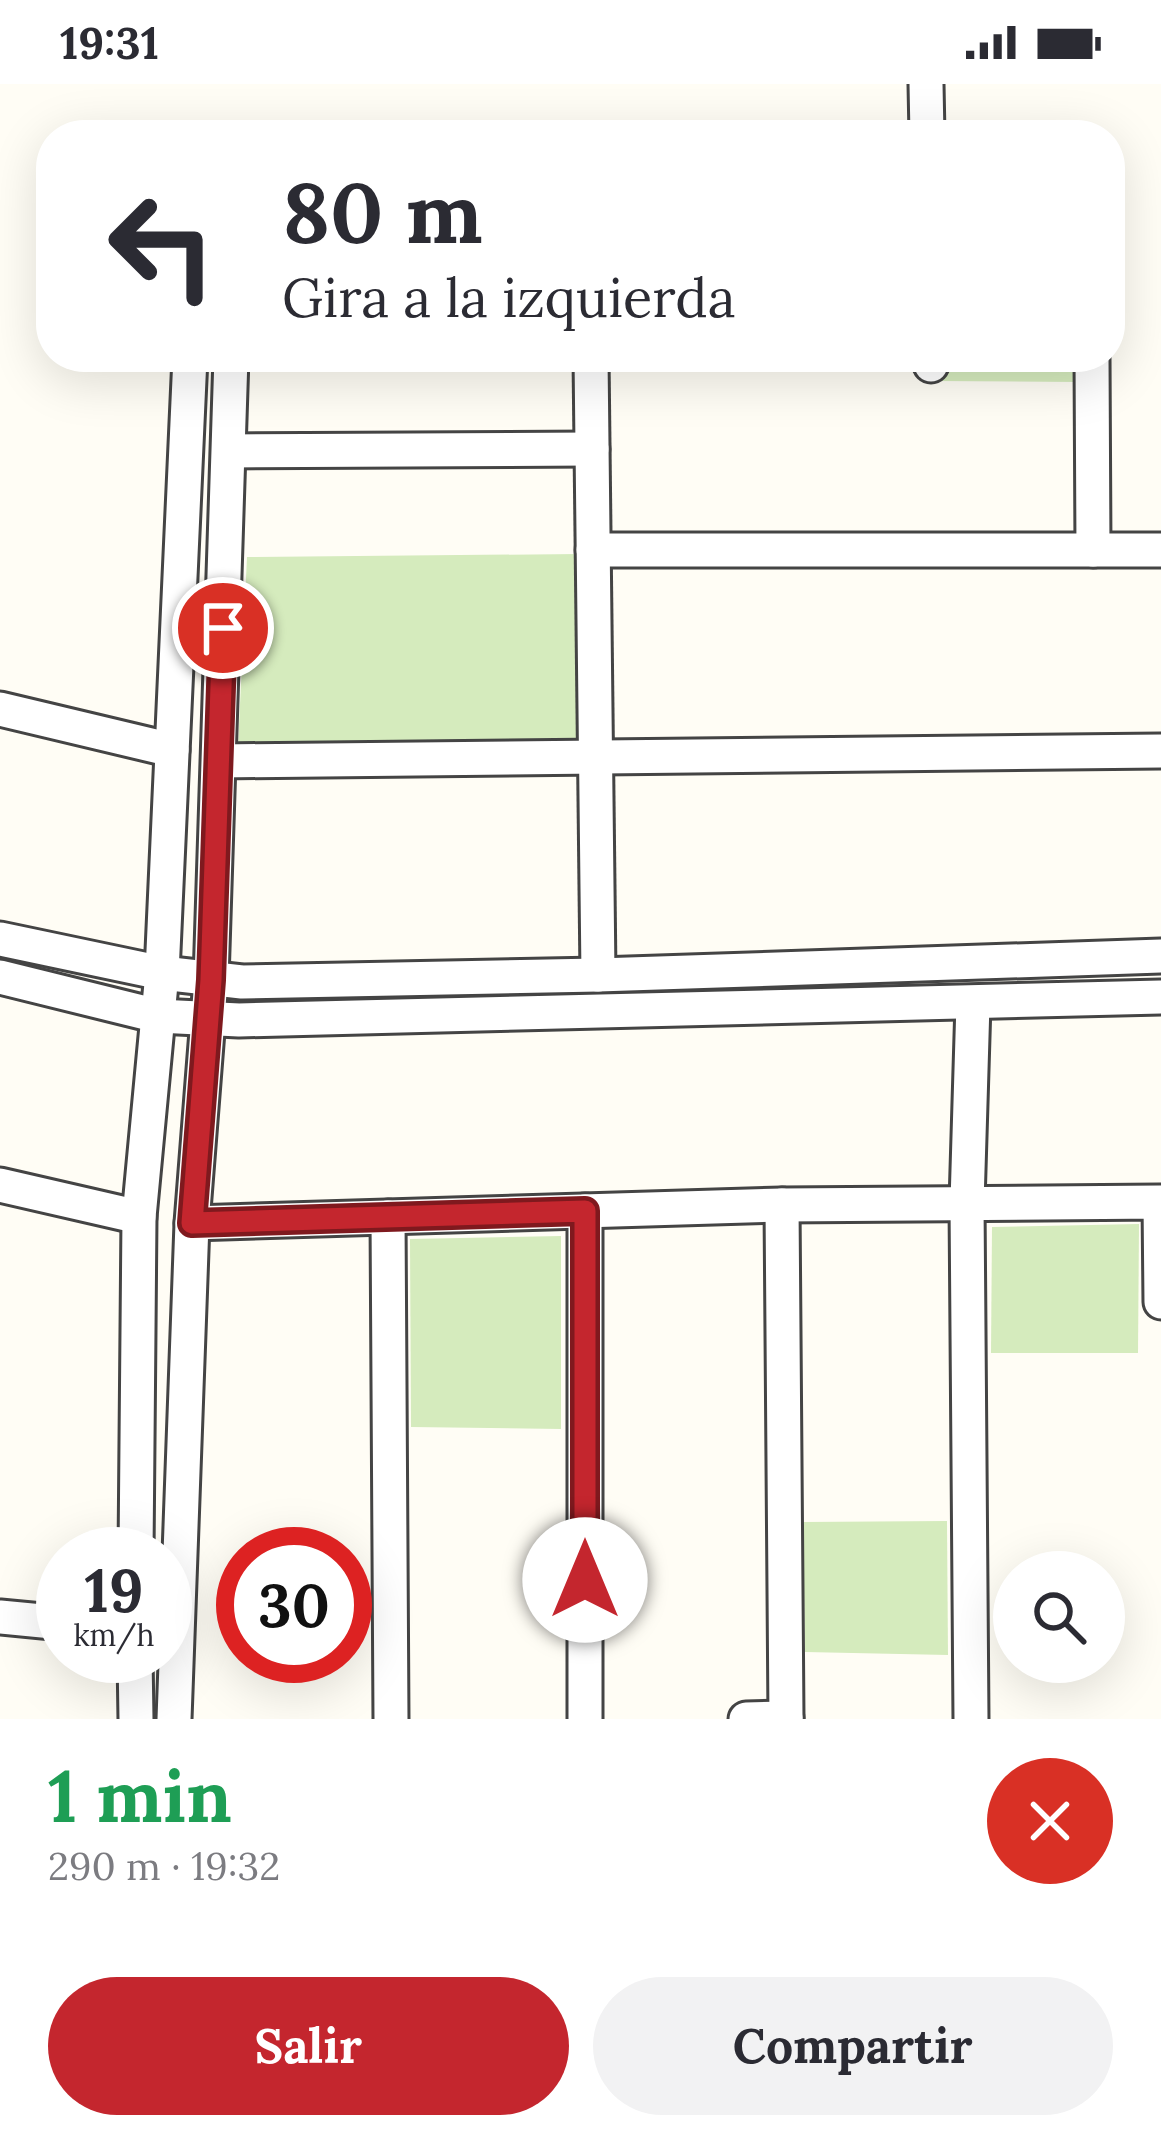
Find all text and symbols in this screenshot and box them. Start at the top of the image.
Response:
text: 19:31 [60,14,159,71]
text: 80 m [282,158,483,266]
icon: left [84,168,240,324]
text: Gira a la izquierda [282,263,736,332]
pin [172,577,274,679]
icon: arrive [190,595,256,661]
position arrow [522,1517,648,1643]
speed limit sign: 30 [216,1527,372,1683]
map controls [993,1551,1125,1683]
button: search [993,1551,1125,1683]
text: 19 [85,1552,143,1628]
text: km/h [73,1616,155,1654]
text: 1 min [48,1750,232,1842]
button: close [987,1758,1113,1884]
text: 290 m · 19:32 [48,1841,280,1891]
button: Salir [48,1977,569,2115]
button: Compartir [593,1977,1113,2115]

